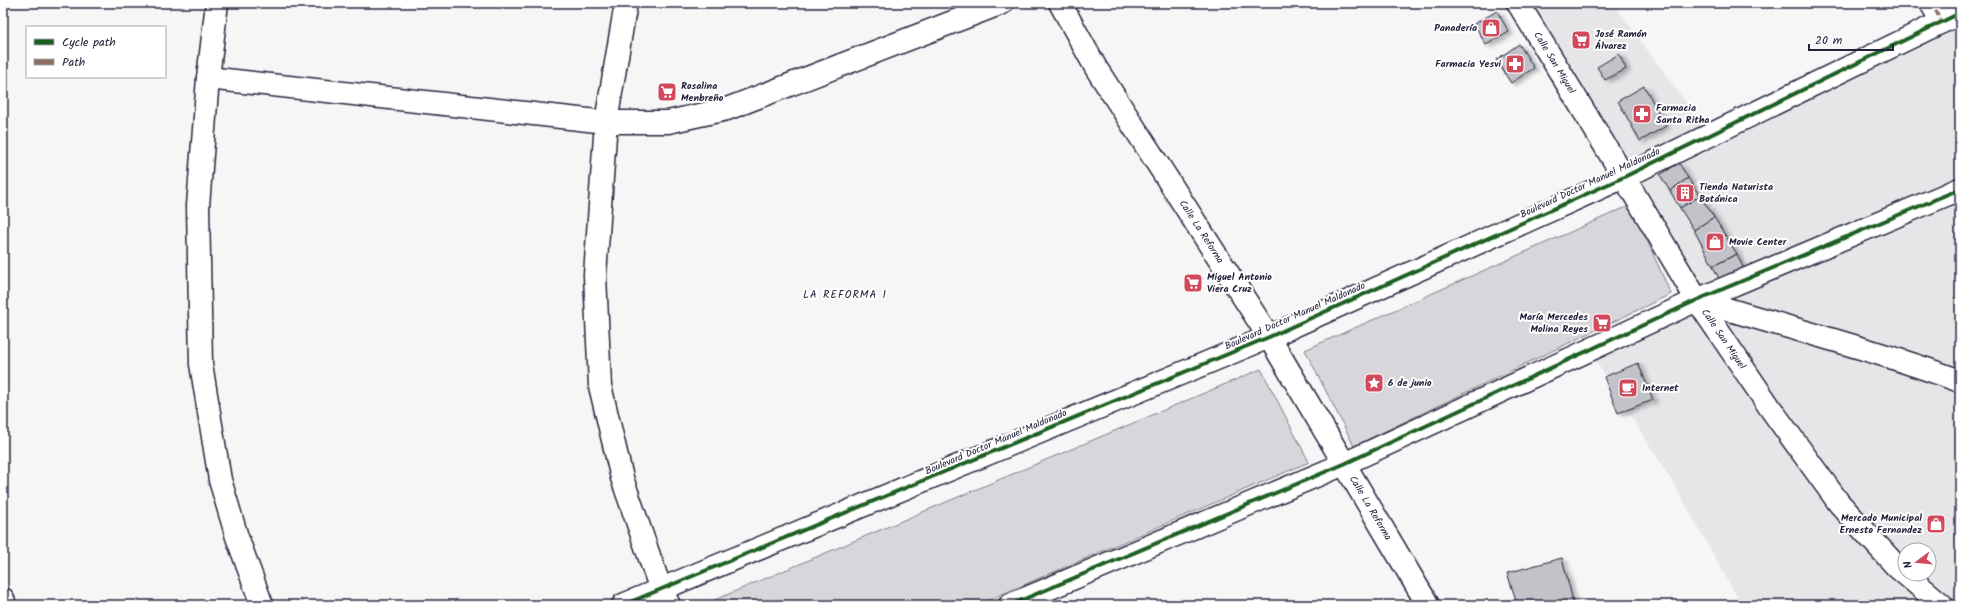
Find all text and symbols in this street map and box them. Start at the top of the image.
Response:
shop icon: Panadería [1480,17,1502,39]
place label: Panadería [1434,20,1477,36]
legend [26,26,166,78]
place label: José Ramón Álvarez [1595,26,1647,54]
scale bar [1809,26,1893,52]
street label: Calle San Miguel [1529,29,1580,97]
supermarket icon: José Ramón Álvarez [1570,29,1592,51]
text: 20 m [1815,31,1843,50]
text: Cycle path [62,33,116,52]
text: Path [62,53,85,72]
pharmacy icon: Farmacia Yesvi [1504,53,1526,75]
place label: Farmacia Yesvi [1435,56,1501,72]
place label: Rosalina Menbreño [681,78,724,106]
supermarket icon: Rosalina Menbreño [656,81,678,103]
place label: Farmacia Santa Ritha [1656,100,1709,128]
pharmacy icon: Farmacia Santa Ritha [1631,103,1653,125]
street label: Boulevard Doctor Manuel Maldonado [1517,143,1663,223]
place label: Tienda Naturista Botánica [1699,179,1773,207]
building icon: Tienda Naturista Botánica [1674,182,1696,204]
street label: Calle La Reforma [1175,197,1228,267]
shop icon: Movie Center [1704,231,1726,253]
place label: Movie Center [1729,234,1787,250]
place label: Miguel Antonio Viera Cruz [1207,269,1272,297]
supermarket icon: Miguel Antonio Viera Cruz [1182,272,1204,294]
street label: Boulevard Doctor Manuel Maldonado [1222,277,1368,354]
district label: LA REFORMA 1 [803,286,887,304]
street label: Calle San Miguel [1697,305,1750,373]
place label: María Mercedes Molina Reyes [1519,309,1588,337]
supermarket icon: María Mercedes Molina Reyes [1591,312,1613,334]
place icon: 6 de junio [1363,372,1385,394]
place label: 6 de junio [1388,375,1432,391]
cafe icon: Internet [1617,377,1639,399]
place label: Internet [1642,380,1679,396]
street label: Boulevard Doctor Manuel Maldonado [923,405,1070,479]
street label: Calle La Reforma [1345,473,1396,544]
place label: Mercado Municipal Ernesto Fernandez [1840,510,1922,538]
shop icon: Mercado Municipal Ernesto Fernandez [1925,513,1947,535]
north arrow [1897,542,1937,582]
text: N [1899,559,1918,570]

